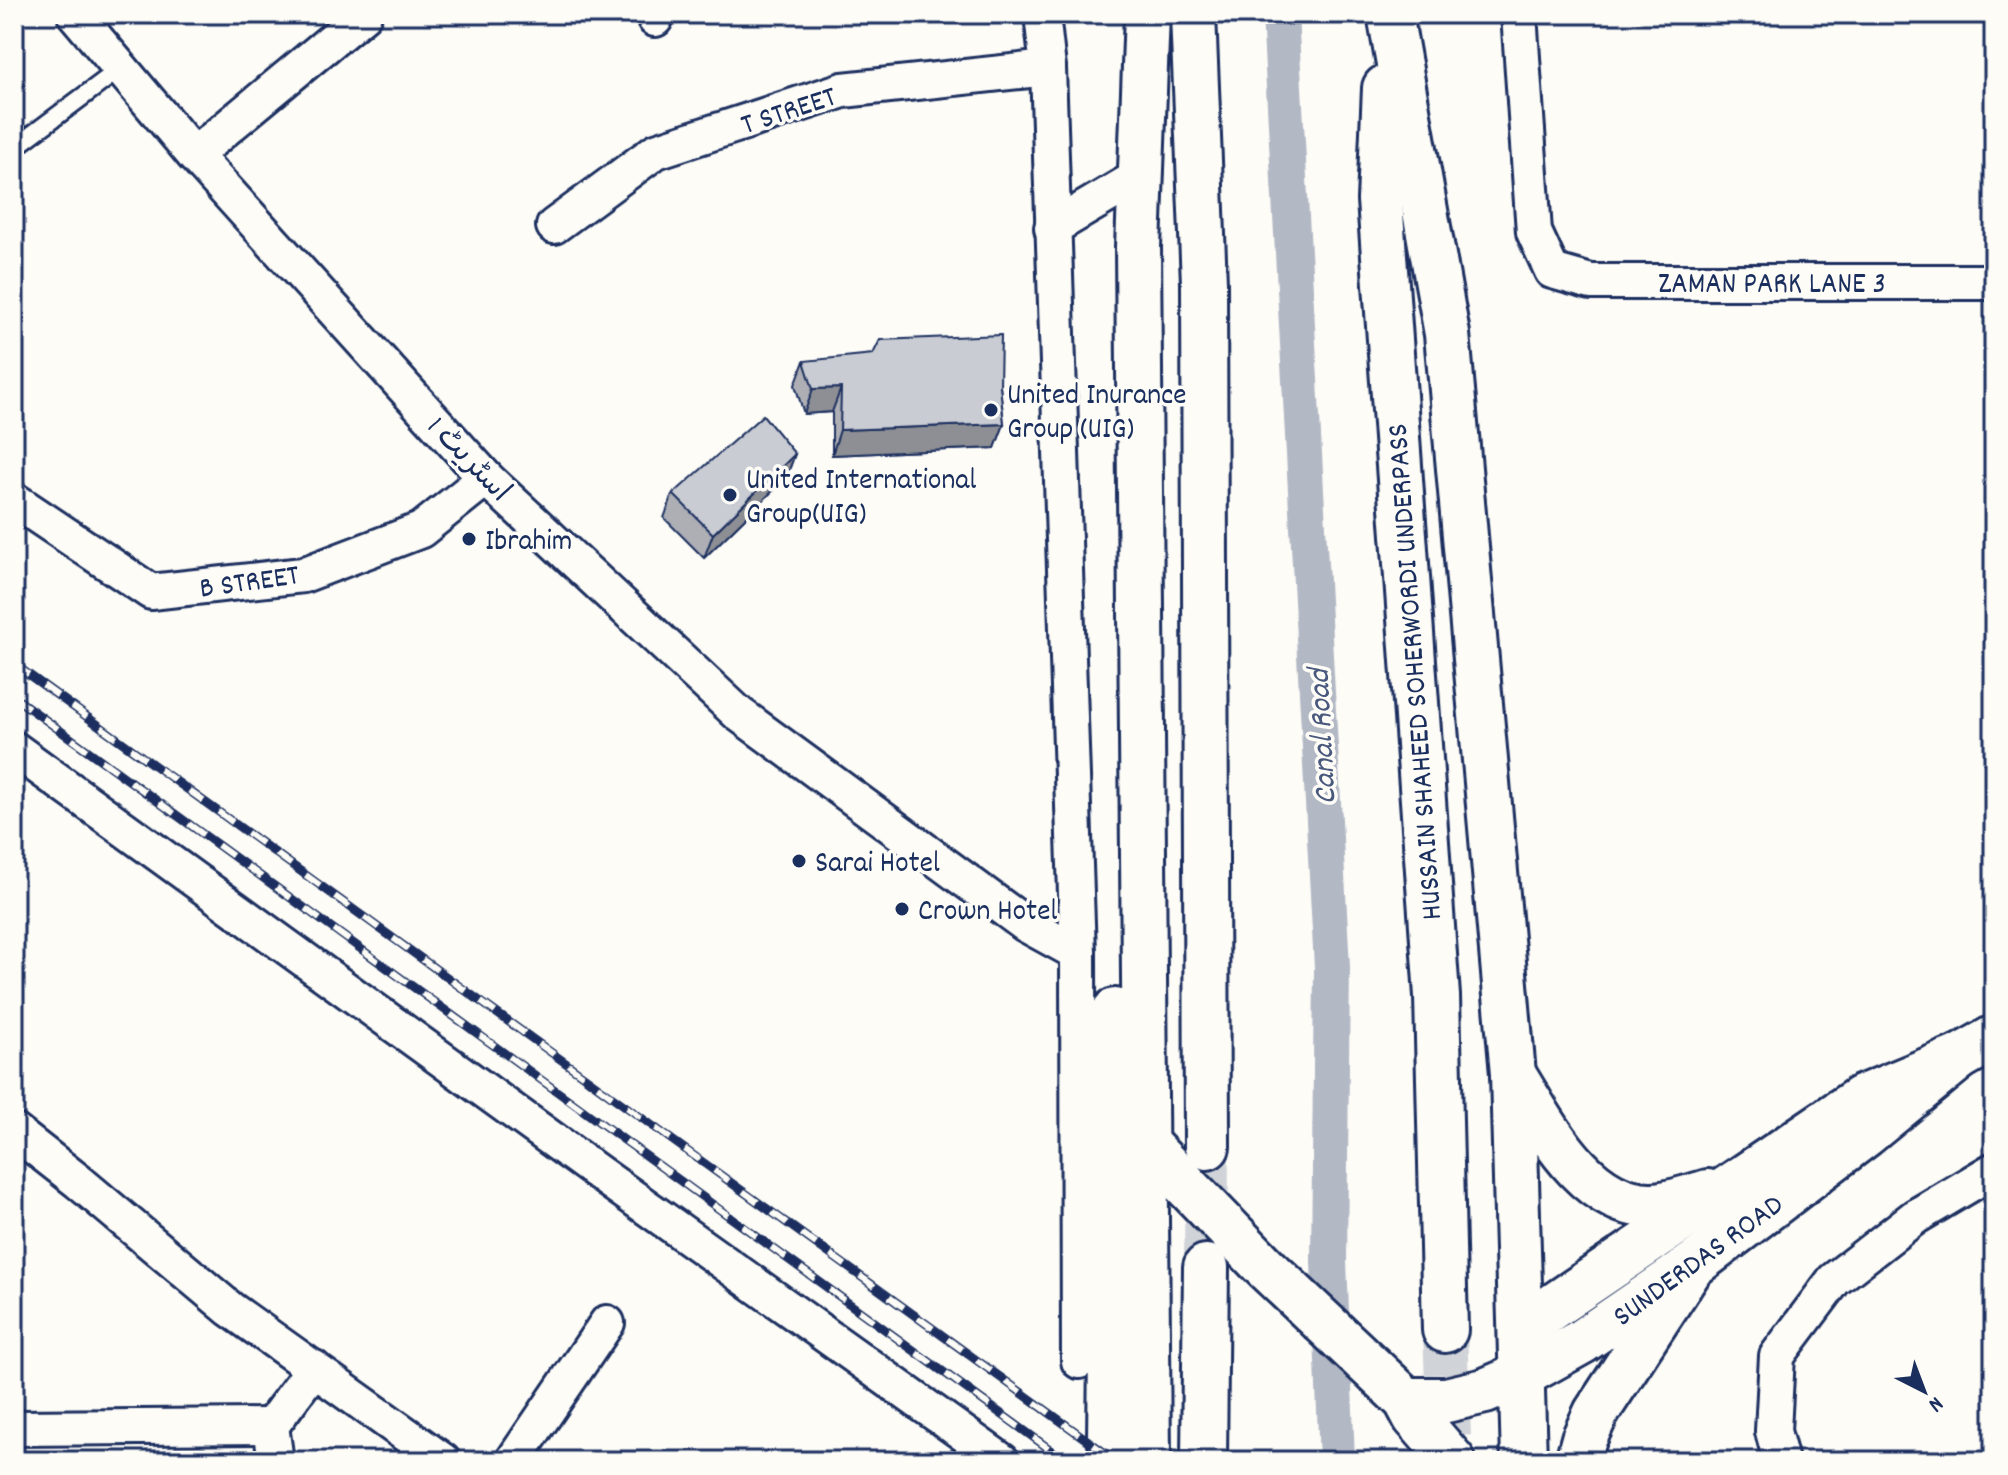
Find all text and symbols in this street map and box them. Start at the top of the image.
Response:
street label: T STREET [736,78,843,149]
street label: ZAMAN PARK LANE 3 [1658,265,1886,308]
place label: United Inurance Group (UIG) [1007,376,1186,453]
marker: United Inurance Group (UIG) [982,401,1000,419]
street label: اسٹریٹ 1 [415,408,519,514]
street label: HUSSAIN SHAHEED SOHERWORDI UNDERPASS [1379,422,1456,921]
place label: United International Group(UIG) [746,461,977,538]
marker: United International Group(UIG) [721,486,739,504]
place label: Ibrahim [485,522,572,565]
marker: Ibrahim [460,530,478,548]
street label: B STREET [197,556,302,613]
water label: Canal Road [1298,664,1352,806]
place label: Sarai Hotel [815,844,940,887]
marker: Sarai Hotel [790,852,808,870]
place label: Crown Hotel [918,892,1057,935]
marker: Crown Hotel [893,900,911,918]
street label: SUNDERDAS ROAD [1605,1186,1794,1339]
north arrow [1884,1351,1964,1431]
text: N [1921,1388,1949,1419]

